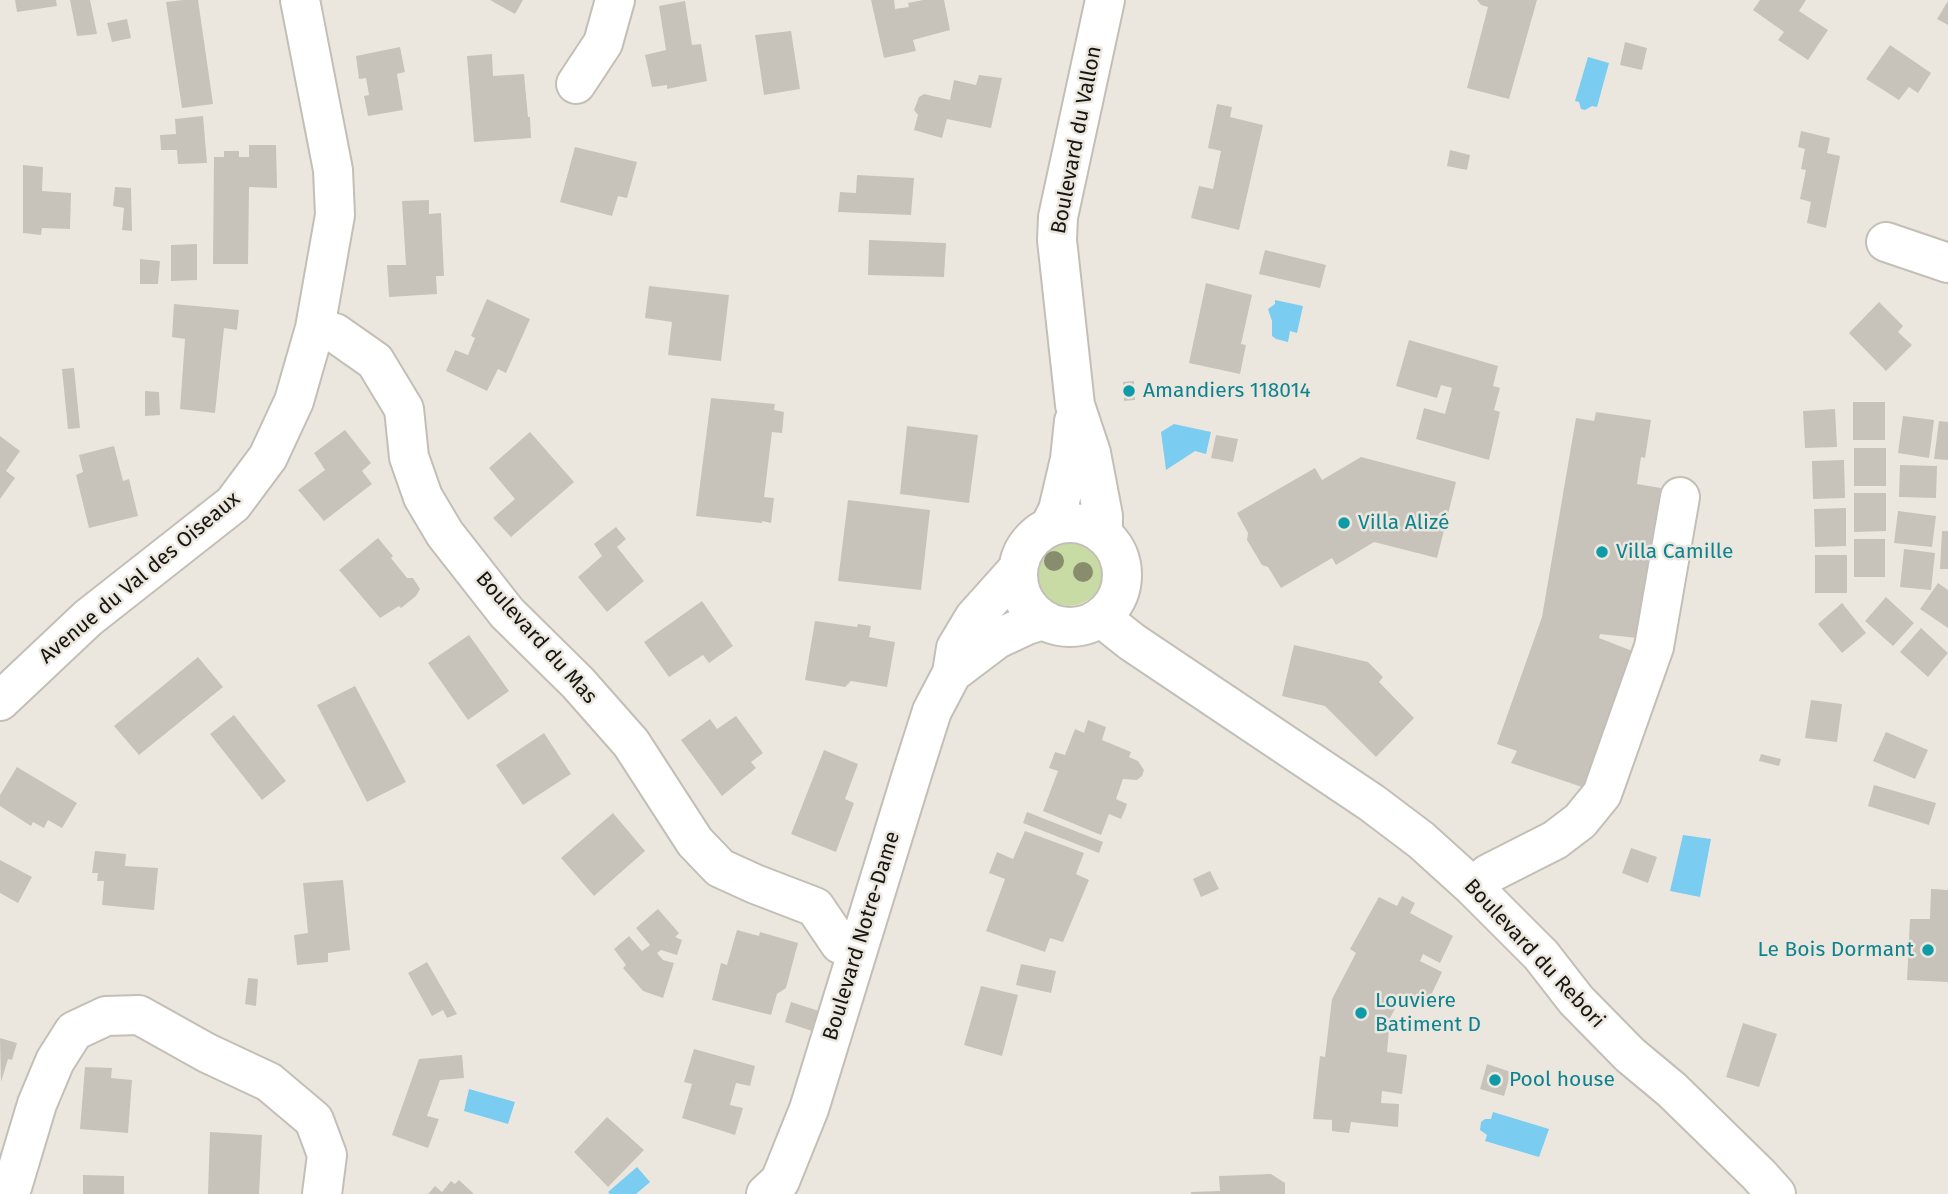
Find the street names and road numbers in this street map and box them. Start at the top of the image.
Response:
street label: Boulevard du Vallon [1046,44,1108,236]
street label: Avenue du Val des Oiseaux [35,487,245,669]
street label: Boulevard du Mas [470,567,602,709]
street label: Boulevard Notre-Dame [818,828,906,1044]
street label: Boulevard du Rebori [1458,874,1610,1034]

